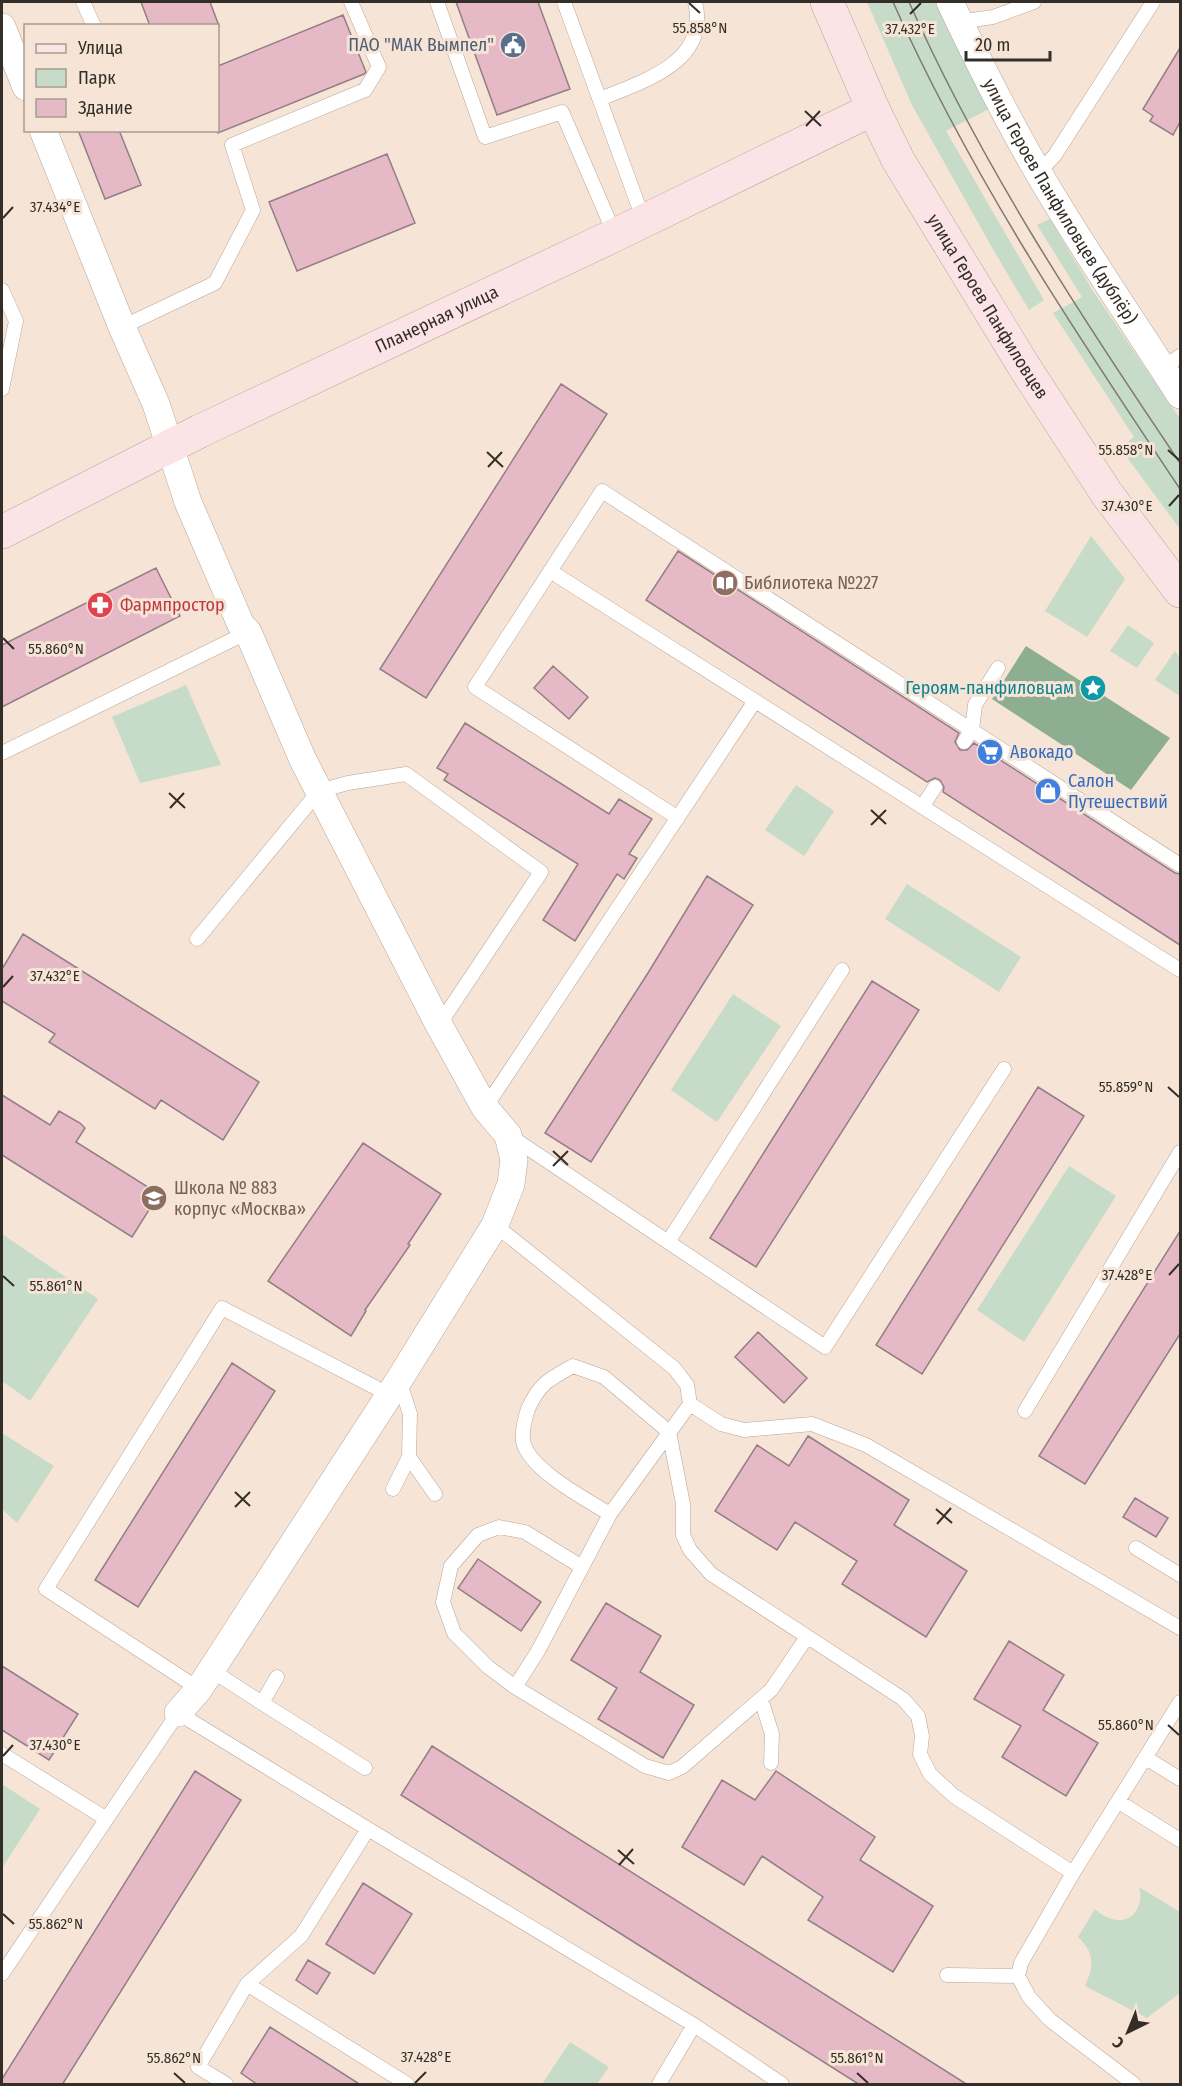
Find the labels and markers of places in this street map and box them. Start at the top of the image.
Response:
public building icon: ПАО "МАК Вымпел" [498,30,528,60]
place label: ПАО "МАК Вымпел" [348,34,494,56]
library icon: Библиотека №227 [710,568,740,598]
place label: Библиотека №227 [744,572,878,594]
pharmacy icon: Фармпростор [85,590,115,620]
place label: Фармпростор [120,594,225,616]
place icon: Героям-панфиловцам [1078,673,1108,703]
place label: Героям-панфиловцам [905,677,1074,699]
supermarket icon: Авокадо [975,737,1005,767]
place label: Авокадо [1010,741,1073,763]
place label: Салон Путешествий [1068,770,1168,813]
shop icon: Салон Путешествий [1033,776,1063,806]
place label: Школа № 883 корпус «Москва» [174,1177,306,1220]
school or university icon: Школа № 883 корпус «Москва» [139,1183,169,1213]

